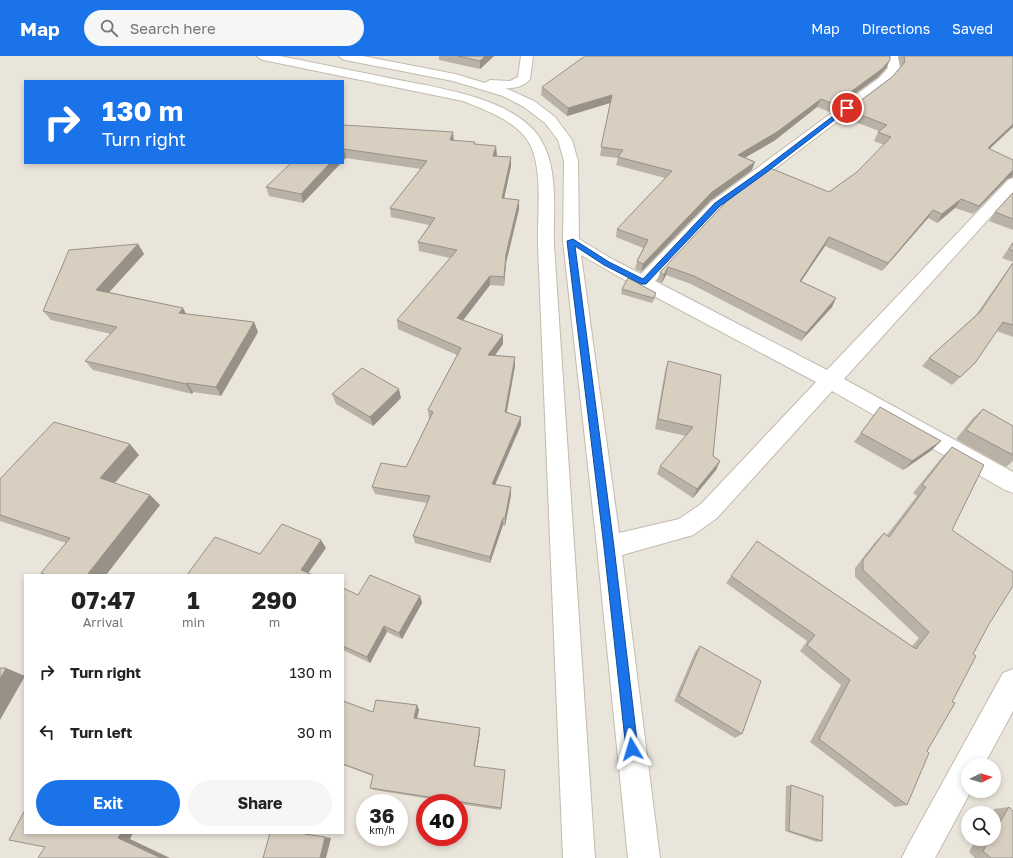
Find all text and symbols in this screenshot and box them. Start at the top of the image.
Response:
search box [84,10,364,46]
text: Map [20,17,60,40]
icon: search [98,17,120,39]
text: Search here [130,19,216,37]
text: Map [811,20,840,37]
text: Directions [862,20,930,37]
text: Saved [952,20,993,37]
pin [830,91,864,125]
text: 130 m [102,94,183,127]
icon: right [36,96,88,148]
icon: arrive [836,97,858,119]
text: Turn right [102,128,186,150]
text: 07:47 [71,585,135,614]
text: 1 [187,585,200,614]
text: 290 [252,585,297,614]
text: Arrival [83,614,123,630]
text: min [182,614,205,630]
text: m [269,614,280,630]
icon: right [36,661,58,683]
text: Turn right [70,663,141,681]
text: 130 m [290,663,332,681]
icon: left [36,721,58,743]
text: Turn left [70,723,132,741]
text: 30 m [297,723,332,741]
position arrow [611,728,653,770]
north arrow [961,758,1001,798]
map controls [961,758,1001,846]
button: Exit [36,780,180,826]
button: Share [188,780,332,826]
speed limit sign: 40 [416,794,468,846]
text: 36 [370,803,394,827]
button: search [961,806,1001,846]
text: km/h [369,824,395,836]

